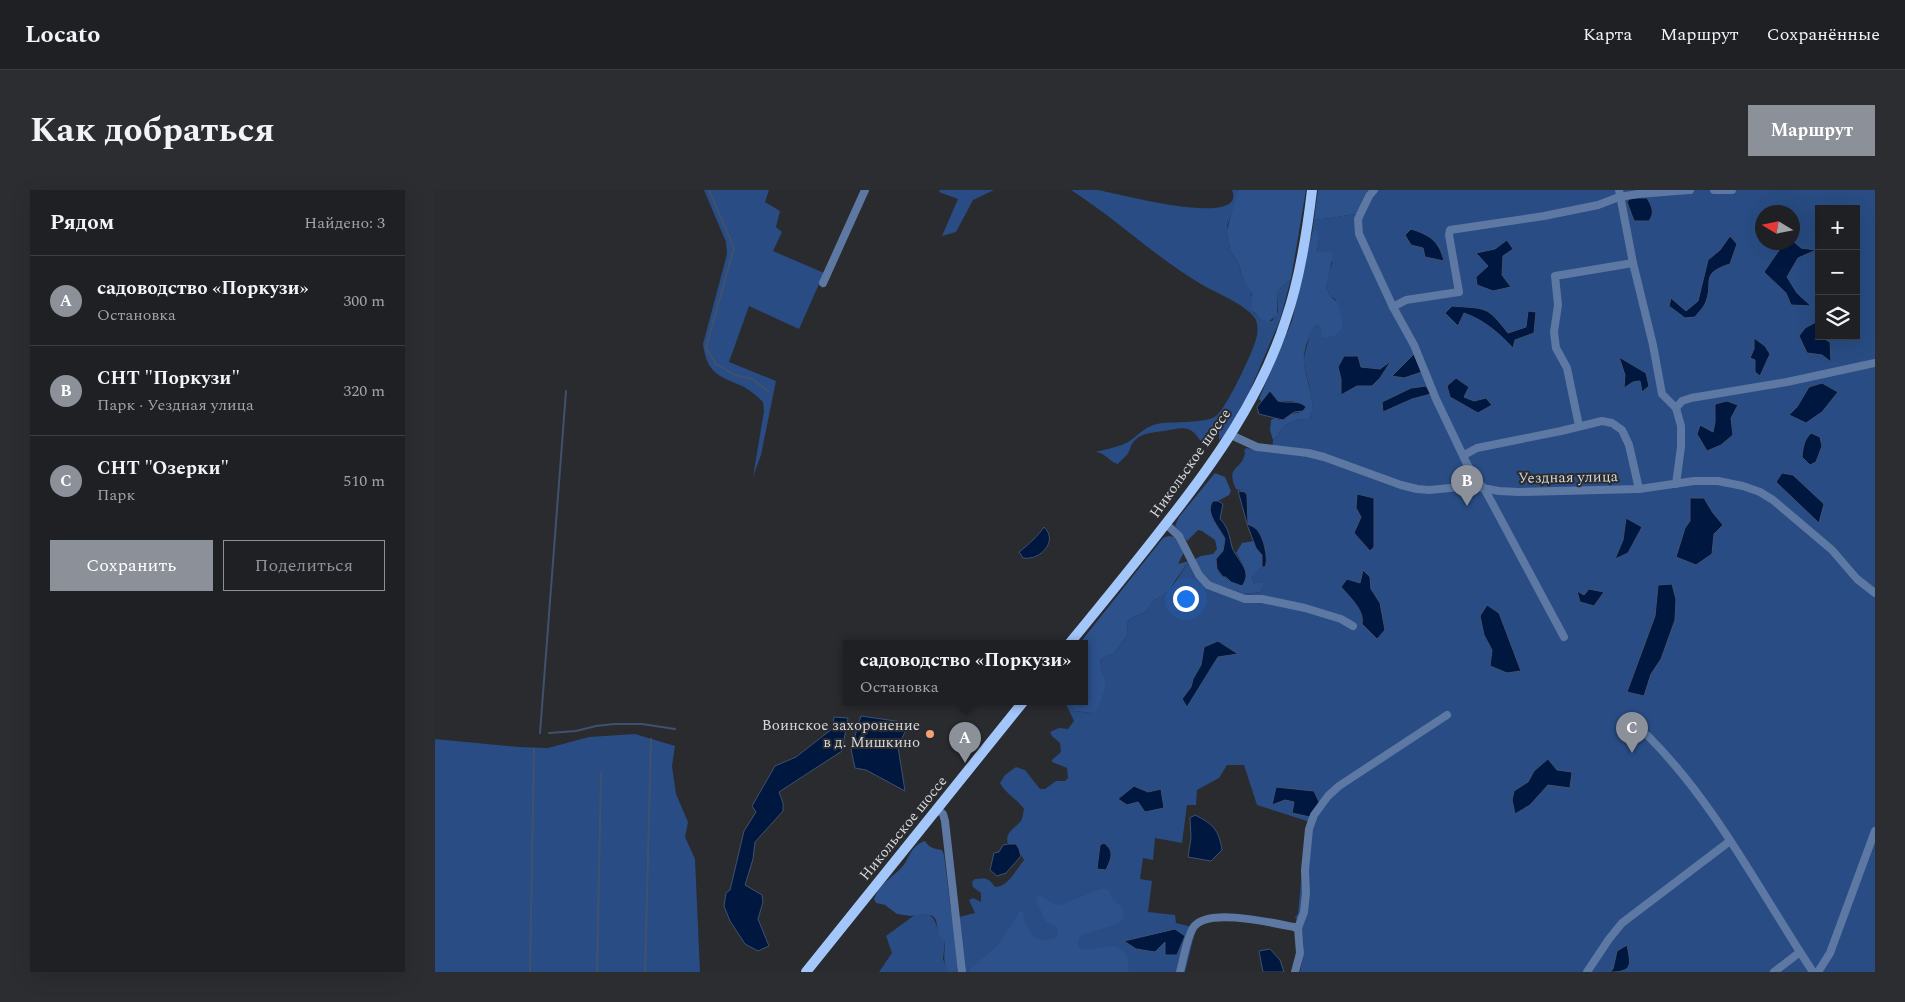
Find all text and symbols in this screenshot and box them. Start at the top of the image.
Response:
text: Locato [25,17,100,53]
text: Карта [1583,21,1632,48]
text: Маршрут [1660,21,1739,48]
text: Сохранённые [1767,21,1880,48]
text: Как добраться [30,104,275,157]
button: Маршрут [1748,105,1875,156]
north arrow [1755,205,1800,250]
map controls [1815,205,1860,340]
button: + [1815,205,1860,250]
text: Рядом [50,207,114,239]
text: Найдено: 3 [304,211,385,235]
button: − [1815,250,1860,295]
text: садоводство «Поркузи» [97,274,309,303]
text: A [60,289,72,313]
text: 300 m [343,289,385,313]
button: layers [1815,295,1860,340]
text: Остановка [97,303,176,327]
text: СНТ "Поркузи" [97,364,240,393]
text: B [60,379,72,403]
text: 320 m [343,379,385,403]
text: Парк · Уездная улица [97,393,254,417]
street label: Никольское шоссе [1144,404,1237,523]
text: СНТ "Озерки" [97,454,229,483]
pin: B [1451,465,1483,506]
street label: Уездная улица [1518,465,1619,490]
text: C [60,469,72,493]
text: 510 m [343,469,385,493]
text: Парк [97,483,135,507]
button: Сохранить [50,540,213,591]
button: Поделиться [223,540,385,591]
your location [1173,586,1199,612]
popup [843,640,1088,705]
text: садоводство «Поркузи» [860,646,1071,675]
text: Остановка [860,675,939,699]
pin: C [1616,712,1648,753]
place label: Воинское захоронение в д. Мишкино [762,714,920,754]
pin: A [949,722,981,763]
marker: Воинское захоронение в д. Мишкино [924,728,936,740]
street label: Никольское шоссе [854,771,953,886]

